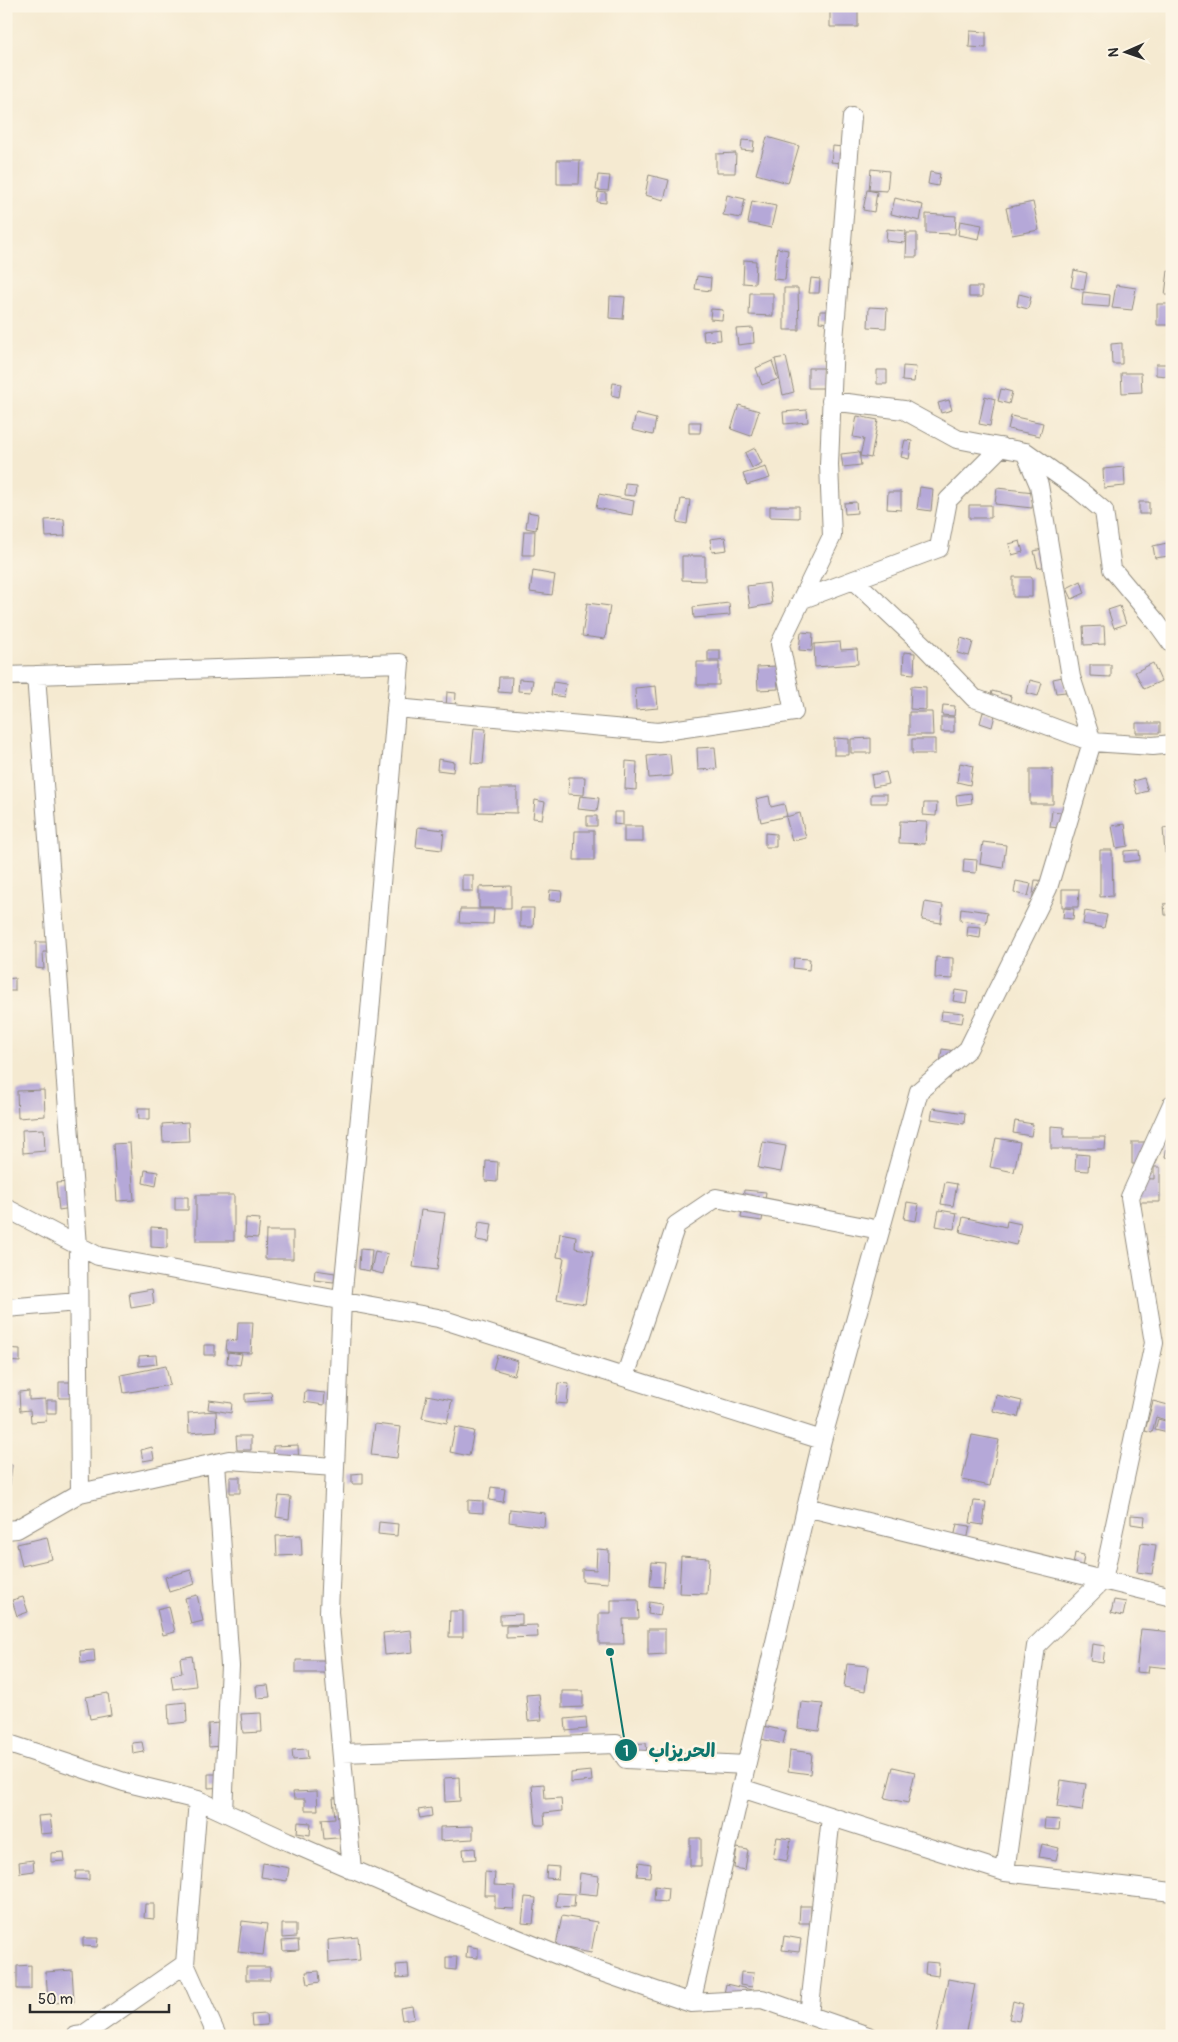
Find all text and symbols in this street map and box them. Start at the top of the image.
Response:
north arrow [1100,28,1150,78]
text: N [1105,47,1122,57]
callout: الحريزاب [613,1733,725,1767]
text: الحريزاب [649,1739,716,1763]
text: 1 [623,1742,629,1761]
scale bar [30,1982,169,2014]
text: 50 m [38,1990,73,2009]

